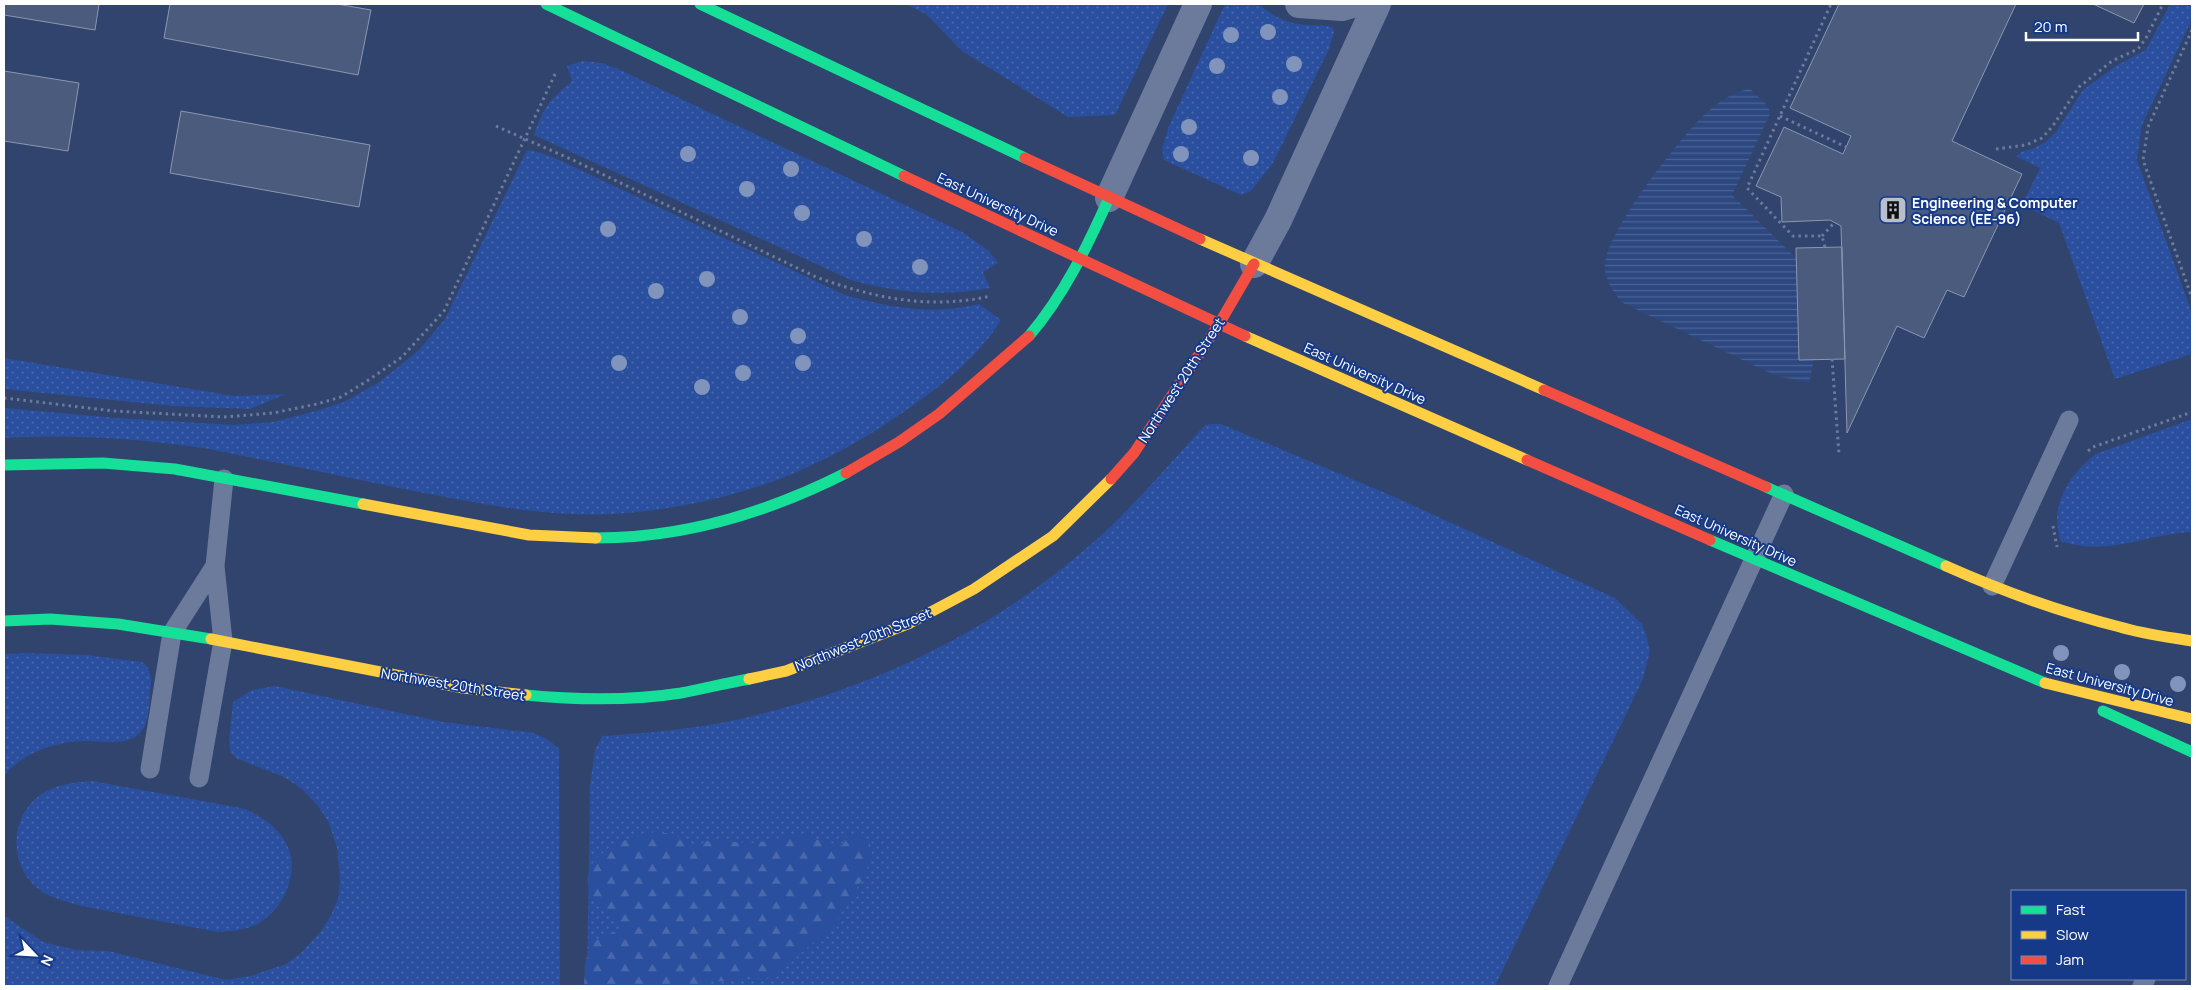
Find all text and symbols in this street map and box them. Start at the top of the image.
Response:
scale bar [2026,10,2138,42]
text: 20 m [2034,16,2067,37]
street label: East University Drive [934,168,1062,240]
place label: Engineering & Computer Science (EE-96) [1912,193,2078,228]
building icon: Engineering & Computer Science (EE-96) [1878,195,1908,225]
street label: Northwest 20th Street [1133,313,1229,446]
street label: East University Drive [1301,338,1429,408]
street label: East University Drive [1672,500,1800,570]
street label: Northwest 20th Street [792,603,934,675]
street label: East University Drive [2044,658,2176,710]
street label: Northwest 20th Street [380,663,527,705]
legend [2011,890,2186,980]
text: Fast [2056,899,2085,920]
text: Slow [2056,924,2089,945]
north arrow [10,930,60,980]
text: Jam [2056,949,2084,970]
text: N [36,952,58,969]

